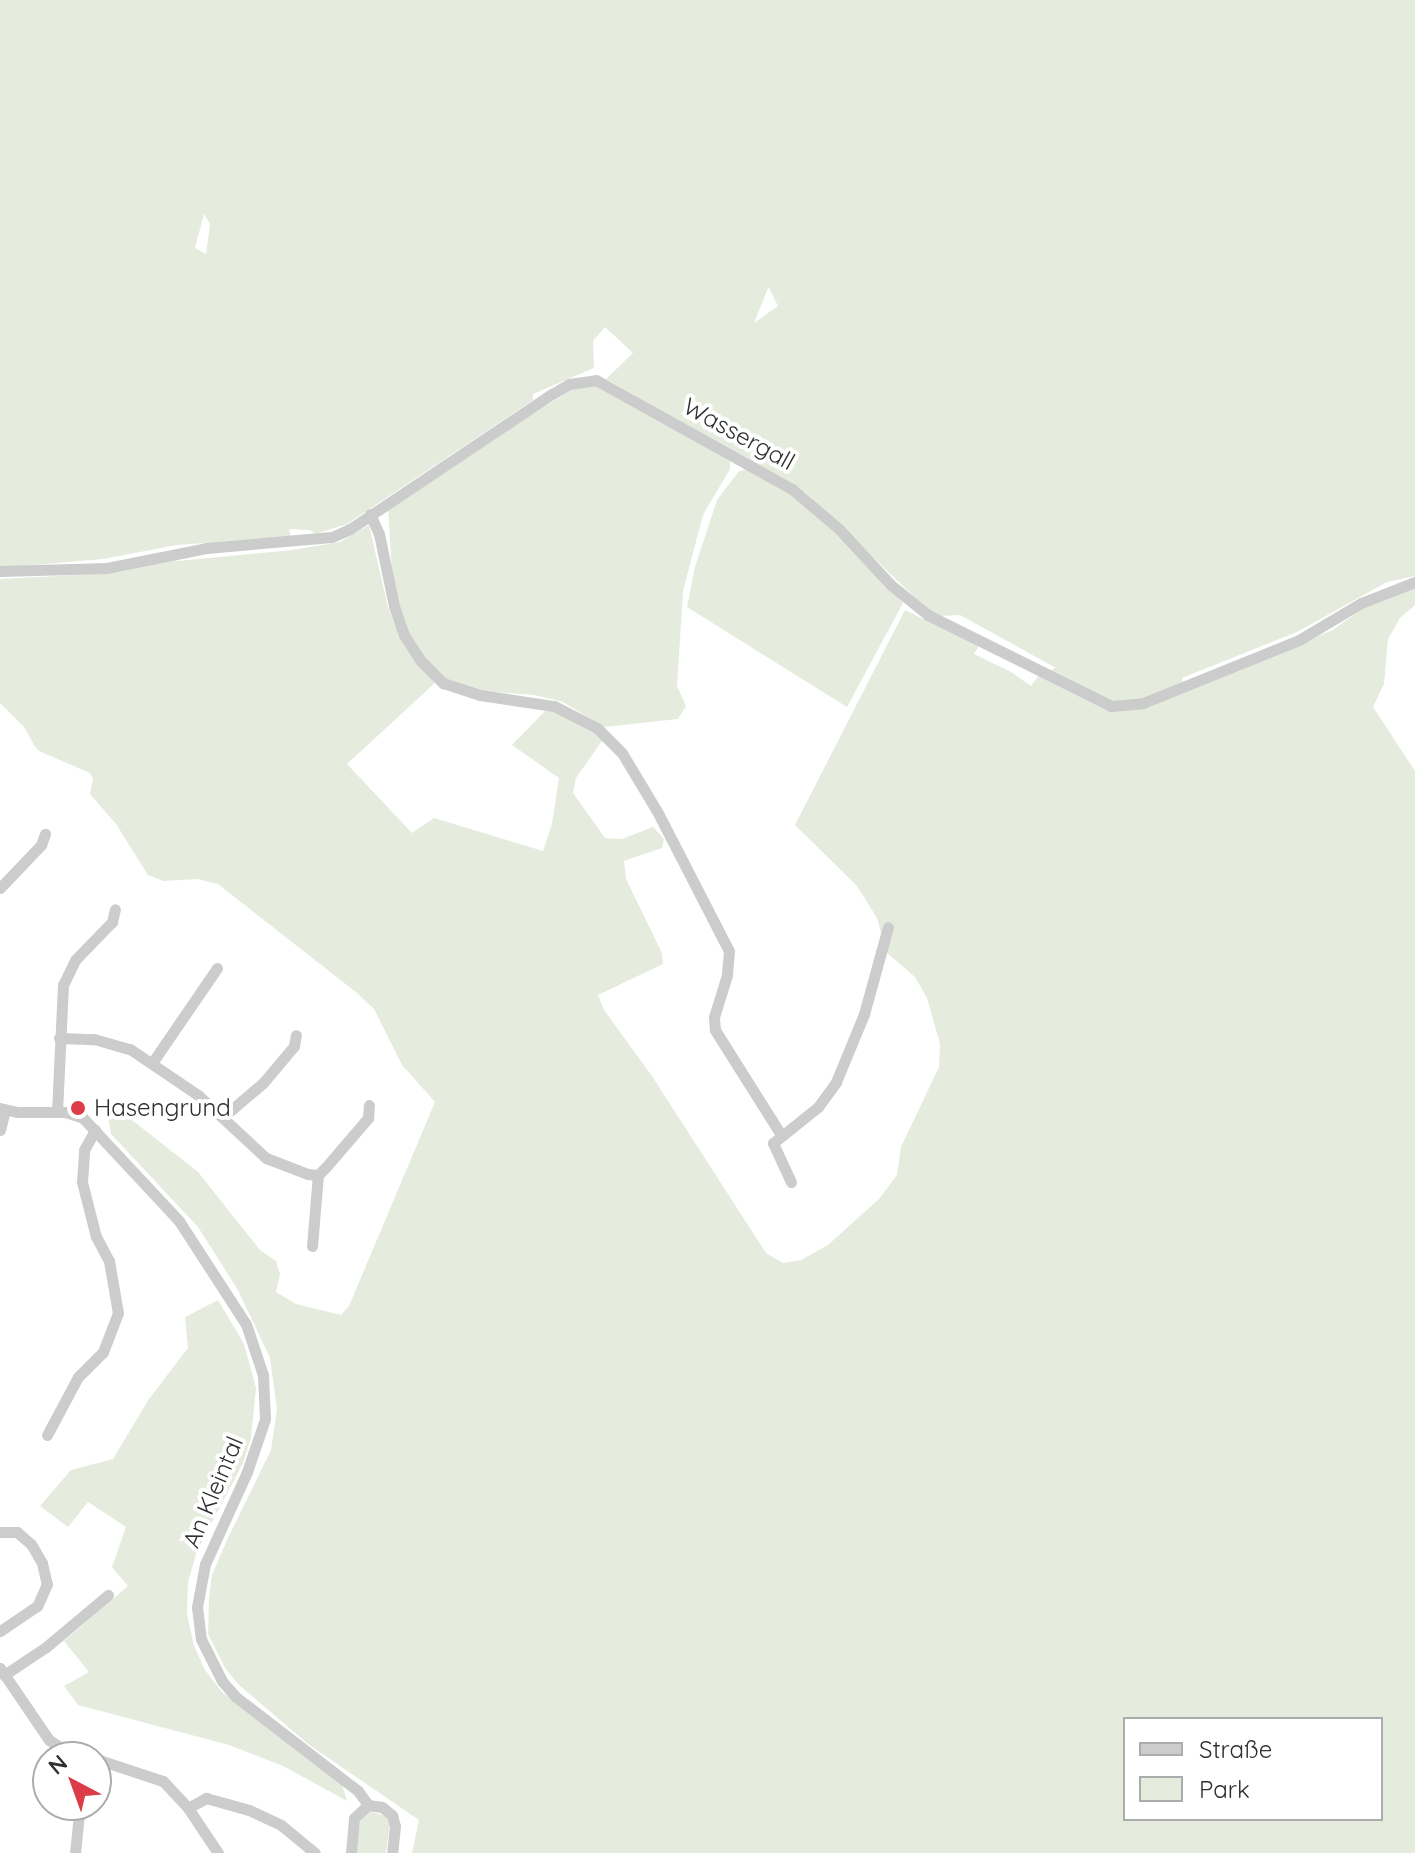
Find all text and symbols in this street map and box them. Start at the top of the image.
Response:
street label: Wassergall [678,392,800,476]
place label: Hasengrund [94,1094,231,1122]
marker: Hasengrund [69,1099,87,1117]
street label: An Kleintal [177,1432,249,1552]
legend [1123,1717,1383,1821]
text: Straße [1199,1734,1272,1764]
north arrow [32,1741,112,1821]
text: N [42,1749,73,1780]
text: Park [1199,1774,1250,1804]

